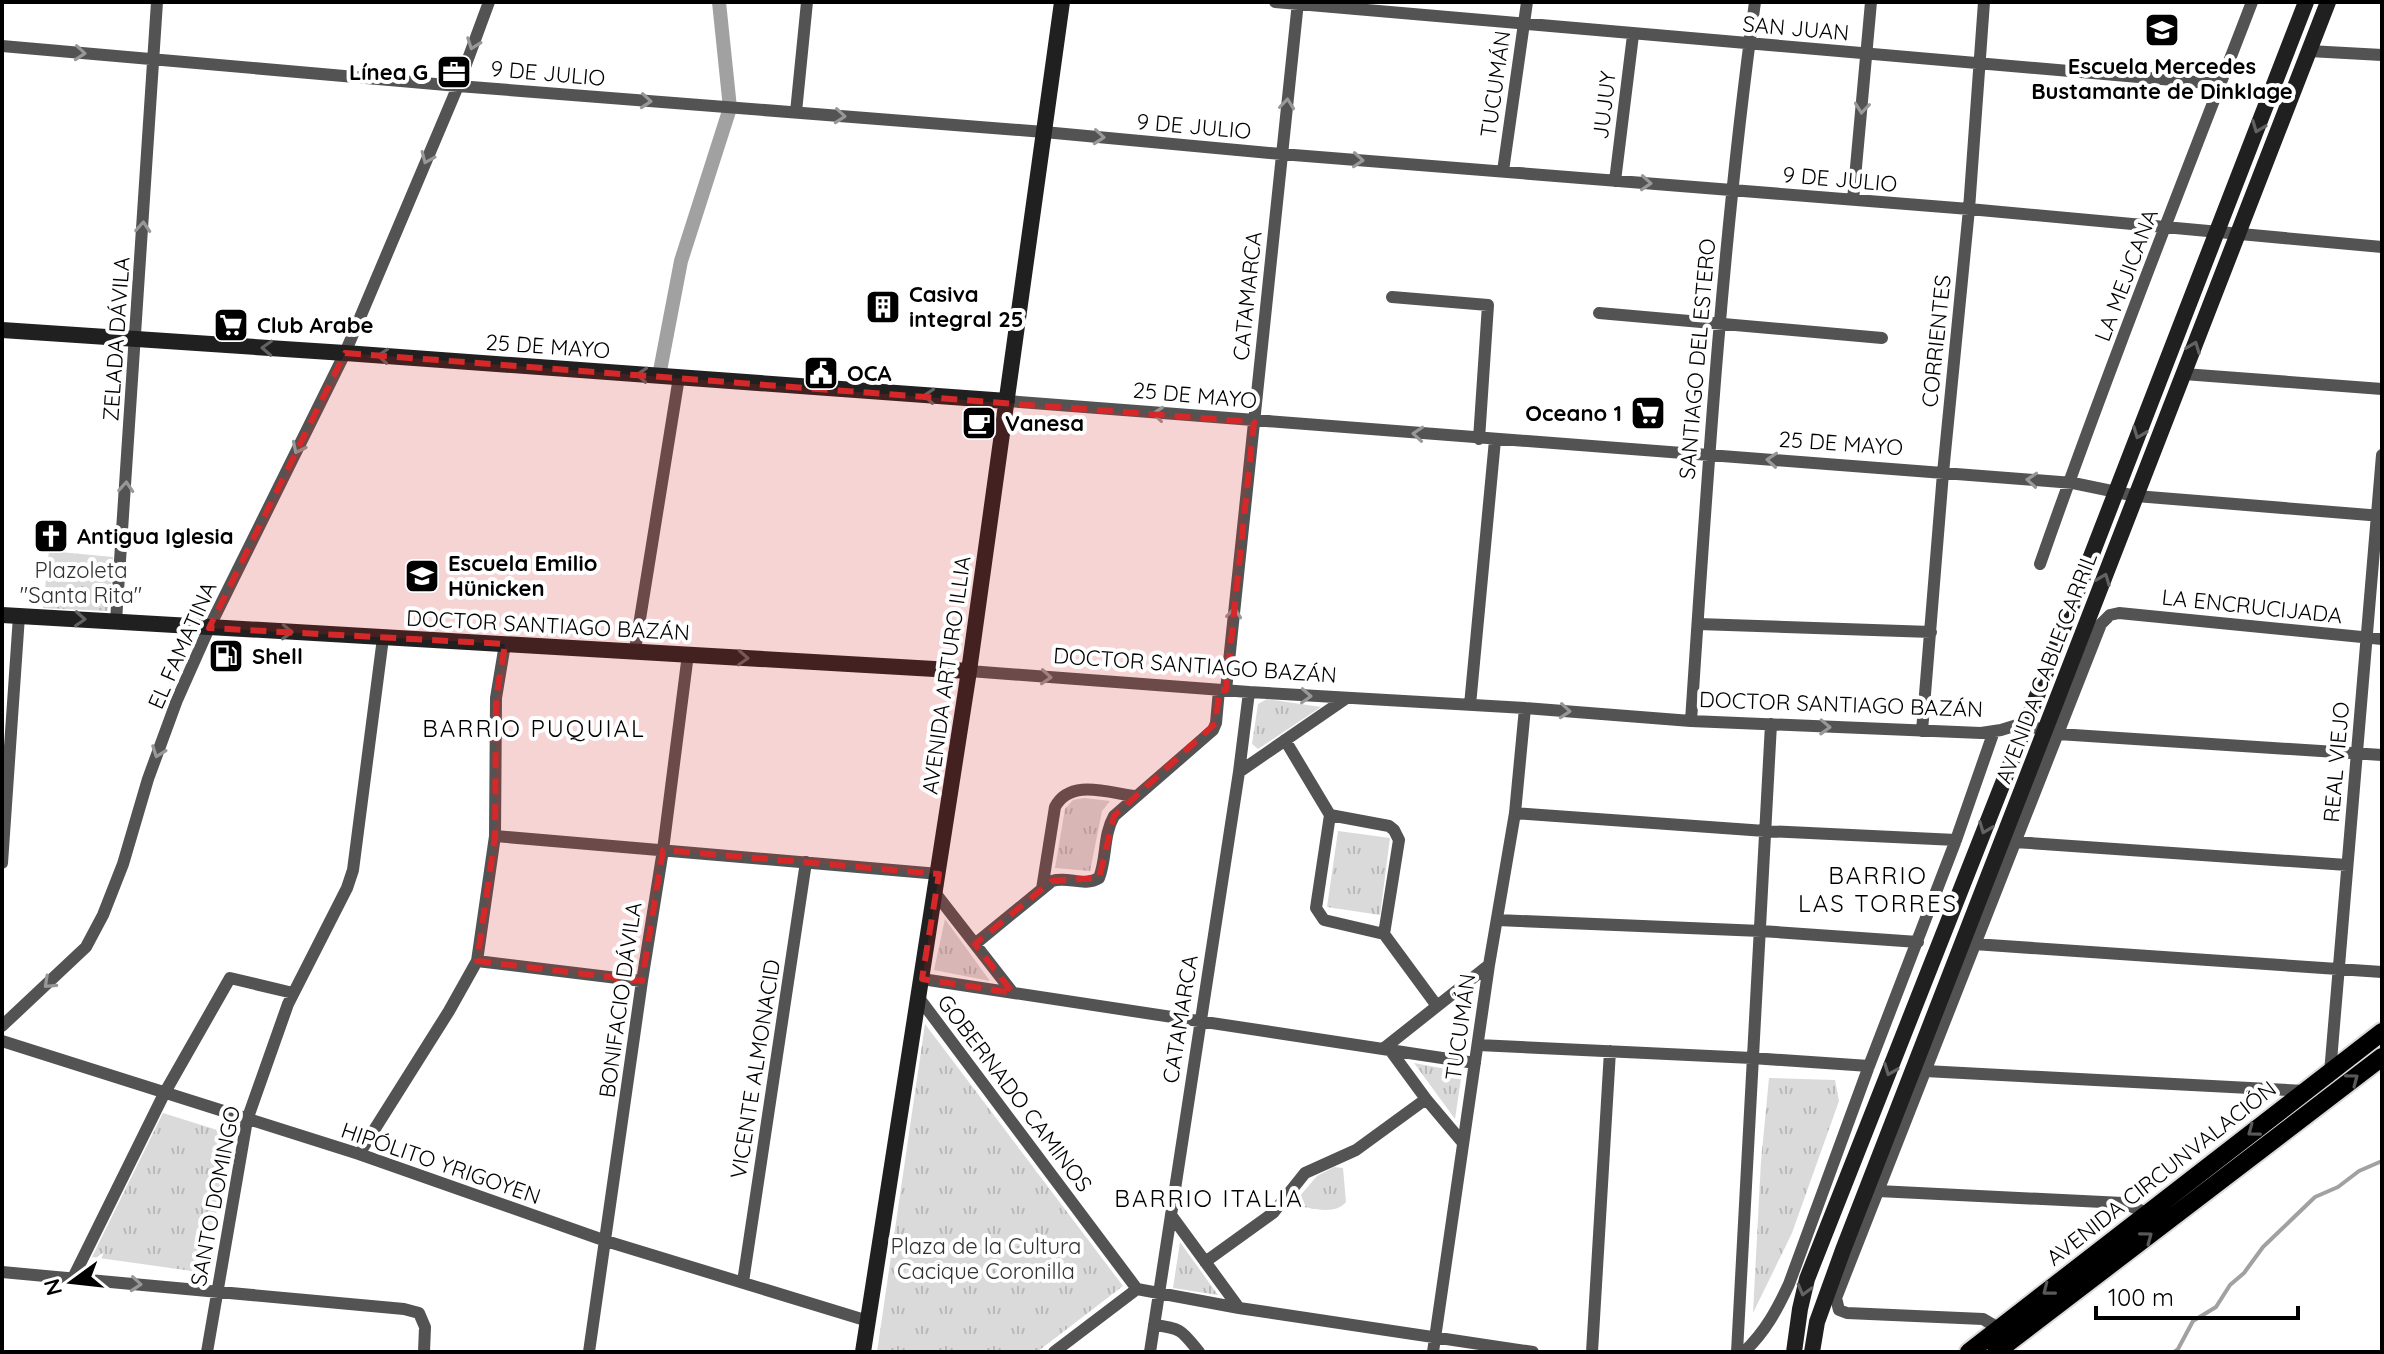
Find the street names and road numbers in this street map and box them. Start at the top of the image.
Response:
street label: SAN JUAN [1742,9,1850,47]
street label: TUCUMÁN [1474,29,1516,139]
street label: 9 DE JULIO [490,54,606,92]
street label: JUJUY [1586,69,1622,141]
street label: 9 DE JULIO [1136,107,1252,145]
street label: 9 DE JULIO [1782,160,1898,198]
street label: LA MEJICANA [2088,205,2164,345]
street label: CATAMARCA [1226,230,1268,362]
street label: SANTIAGO DEL ESTERO [1673,237,1721,481]
street label: ZELADA DÁVILA [96,256,136,422]
street label: CORRIENTES [1915,273,1957,409]
street label: 25 DE MAYO [485,328,611,364]
street label: 25 DE MAYO [1132,376,1258,414]
street label: 25 DE MAYO [1778,425,1904,461]
street label: AVENIDA CABLE CARRIL [1989,548,2103,787]
street label: AVENIDA ARTURO ILLIA [915,554,977,796]
street label: EL FAMATINA [141,577,223,713]
street label: LA ENCRUCIJADA [2160,583,2344,629]
street label: DOCTOR SANTIAGO BAZÁN [405,604,691,646]
street label: DOCTOR SANTIAGO BAZÁN [1052,641,1338,689]
street label: DOCTOR SANTIAGO BAZÁN [1699,685,1983,723]
street label: REAL VIEJO [2317,700,2355,824]
street label: BONIFACIO DÁVILA [592,900,648,1100]
street label: CATAMARCA [1156,953,1204,1085]
street label: VICENTE ALMONACID [724,957,786,1181]
street label: TUCUMÁN [1439,972,1481,1082]
street label: GOBERNADO CAMINOS [932,989,1098,1197]
street label: AVENIDA CIRCUNVALACIÓN [2041,1075,2281,1271]
street label: SANTO DOMINGO [184,1104,246,1288]
street label: HIPÓLITO YRIGOYEN [338,1116,544,1210]

